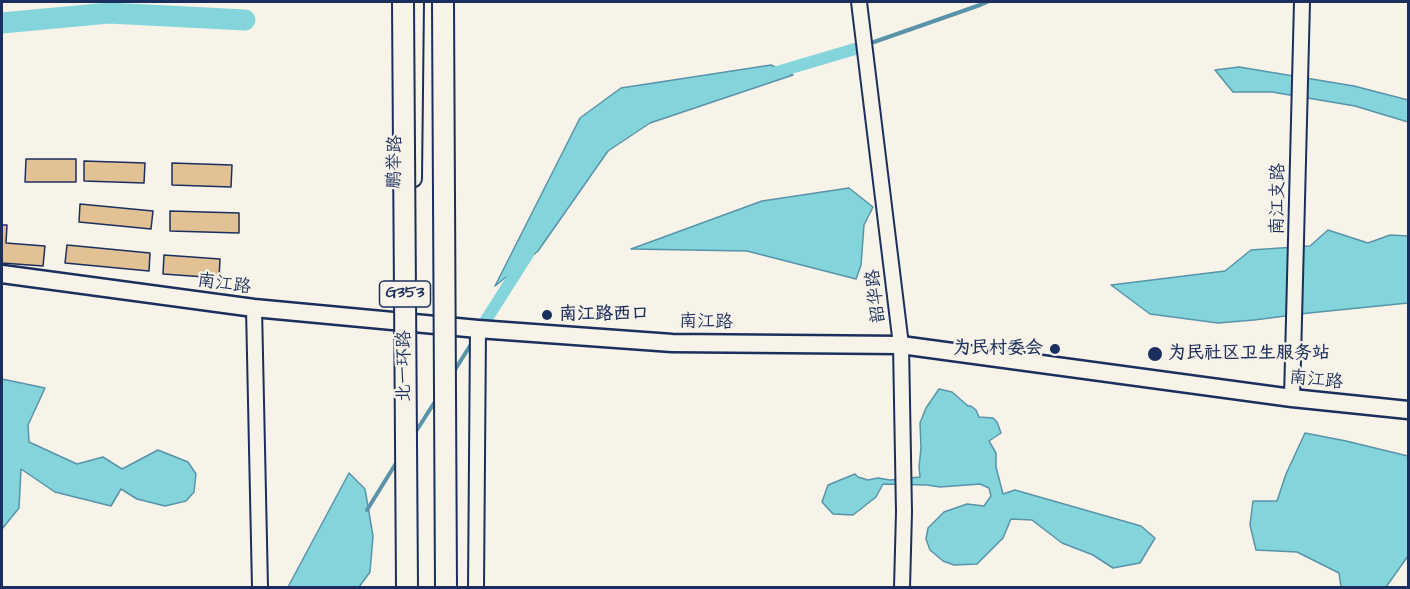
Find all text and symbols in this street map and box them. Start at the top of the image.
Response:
street label: 鹏举路 [385,135,407,189]
street label: 南江支路 [1268,163,1290,235]
street label: 韶华路 [863,268,891,324]
street label: 南江路 [196,271,252,299]
road number: G353 [380,281,430,307]
place label: 南江路西口 [559,304,649,326]
marker: 南江路西口 [540,308,554,322]
street label: 南江路 [679,312,733,334]
street label: 北一环路 [394,330,416,402]
place label: 为民村委会 [953,338,1043,360]
marker: 为民村委会 [1048,342,1062,356]
place label: 为民社区卫生服务站 [1168,343,1330,365]
marker: 为民社区卫生服务站 [1146,345,1164,363]
street label: 南江路 [1288,367,1344,395]

